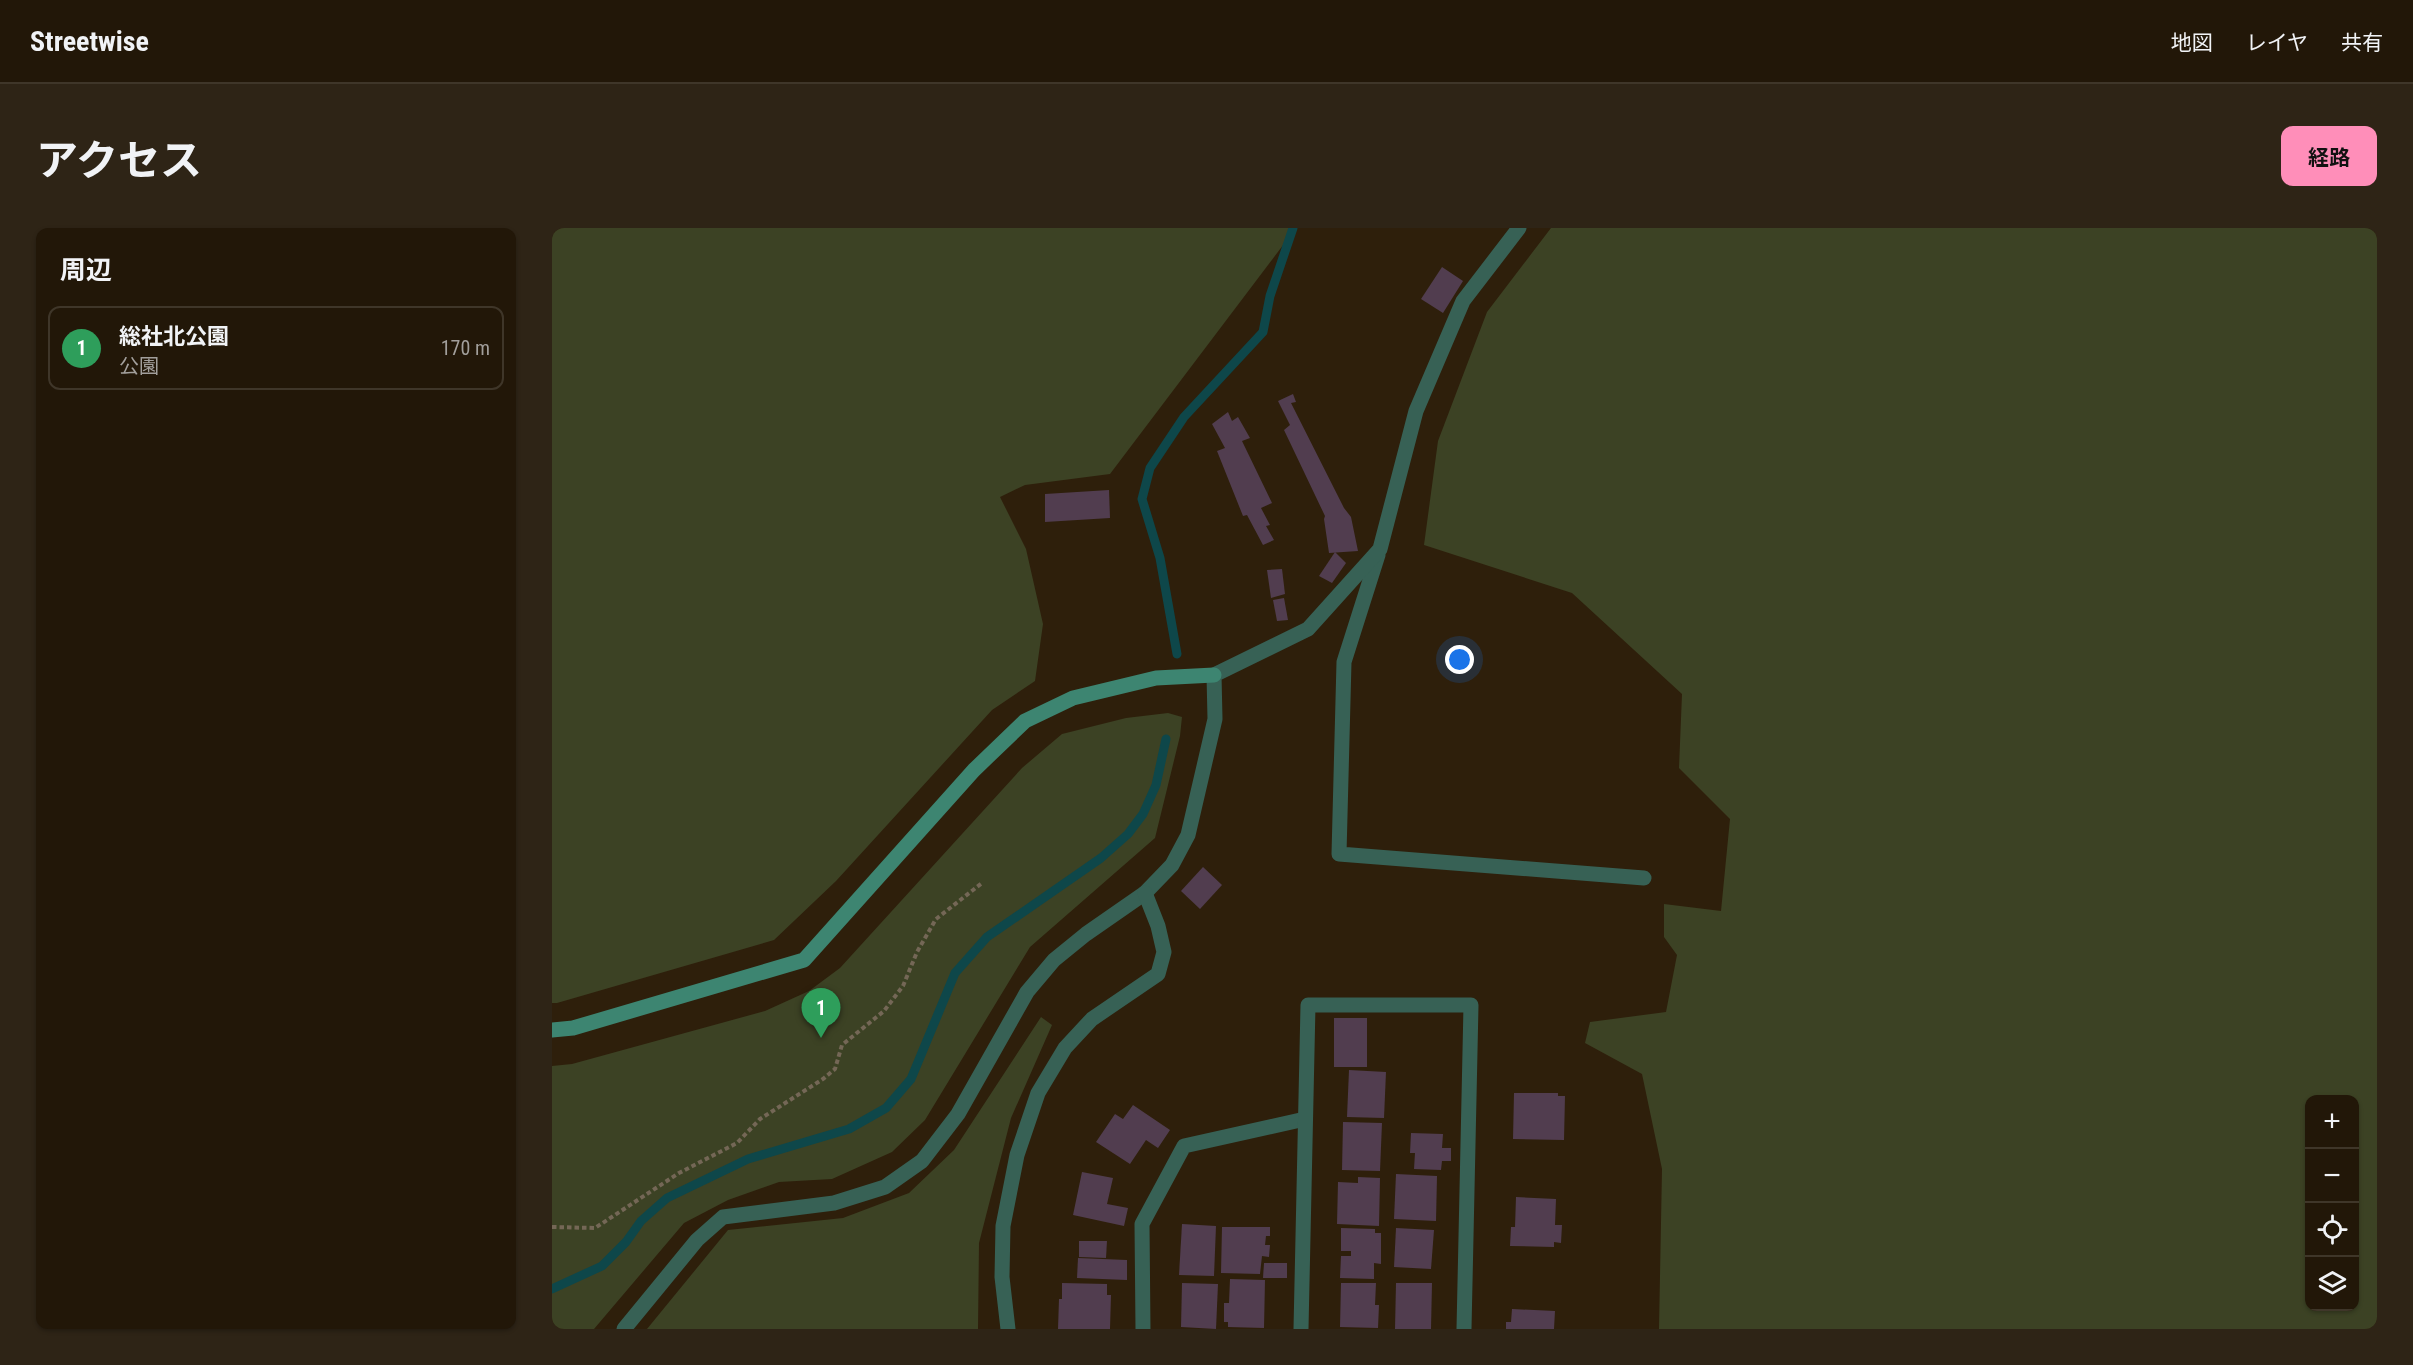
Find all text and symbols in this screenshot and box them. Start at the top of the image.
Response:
text: Streetwise [30,25,149,58]
text: 地図 [2171,31,2213,55]
text: レイヤ [2246,31,2308,55]
text: 共有 [2341,31,2383,55]
button: 経路 [2281,126,2377,186]
text: アクセス [36,136,202,185]
text: 周辺 [60,255,112,285]
text: 総社北公園 [119,324,229,349]
text: 1 [76,336,87,360]
text: 170 m [441,336,490,360]
text: 公園 [119,354,159,378]
your location [1445,645,1474,674]
pin: 1 [802,988,840,1038]
map controls [2305,1095,2359,1311]
button: + [2305,1095,2359,1149]
button: − [2305,1149,2359,1203]
button: locate [2305,1203,2359,1257]
button: layers [2305,1257,2359,1311]

